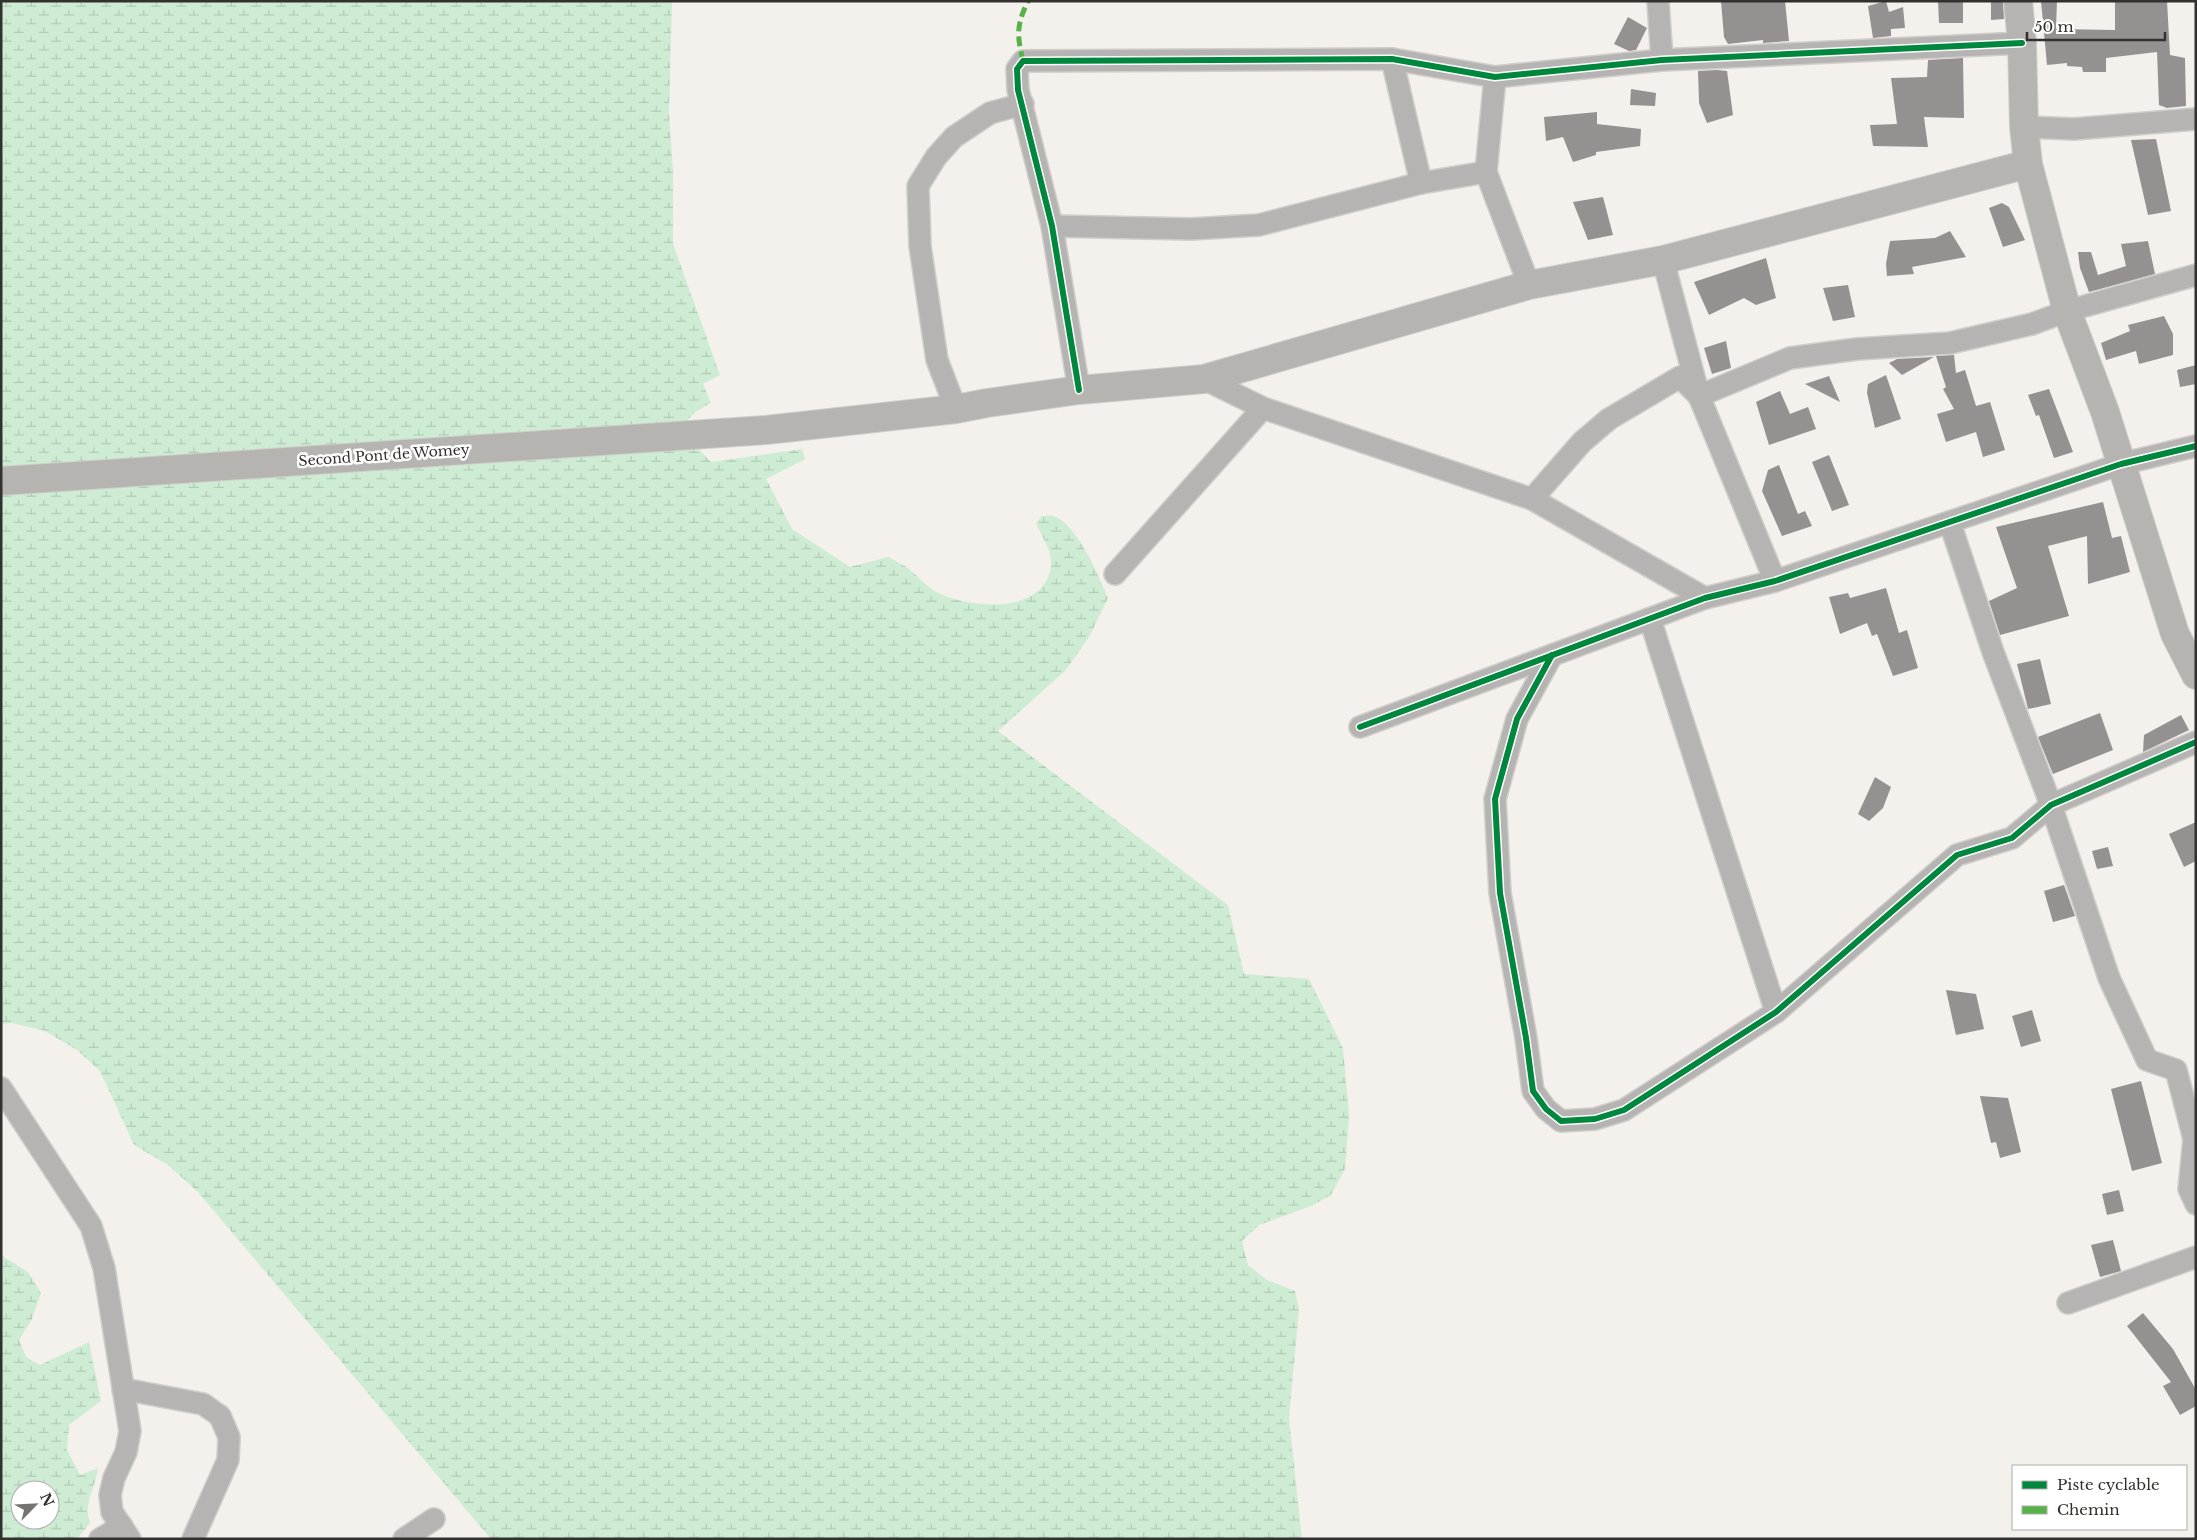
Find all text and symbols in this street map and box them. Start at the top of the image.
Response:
scale bar [2027,10,2164,42]
text: 50 m [2034,17,2074,36]
street label: Second Pont de Womey [298,440,470,470]
legend [2012,1465,2187,1530]
text: Piste cyclable [2057,1475,2160,1494]
north arrow [10,1480,60,1530]
text: N [36,1490,58,1509]
text: Chemin [2057,1500,2120,1519]

